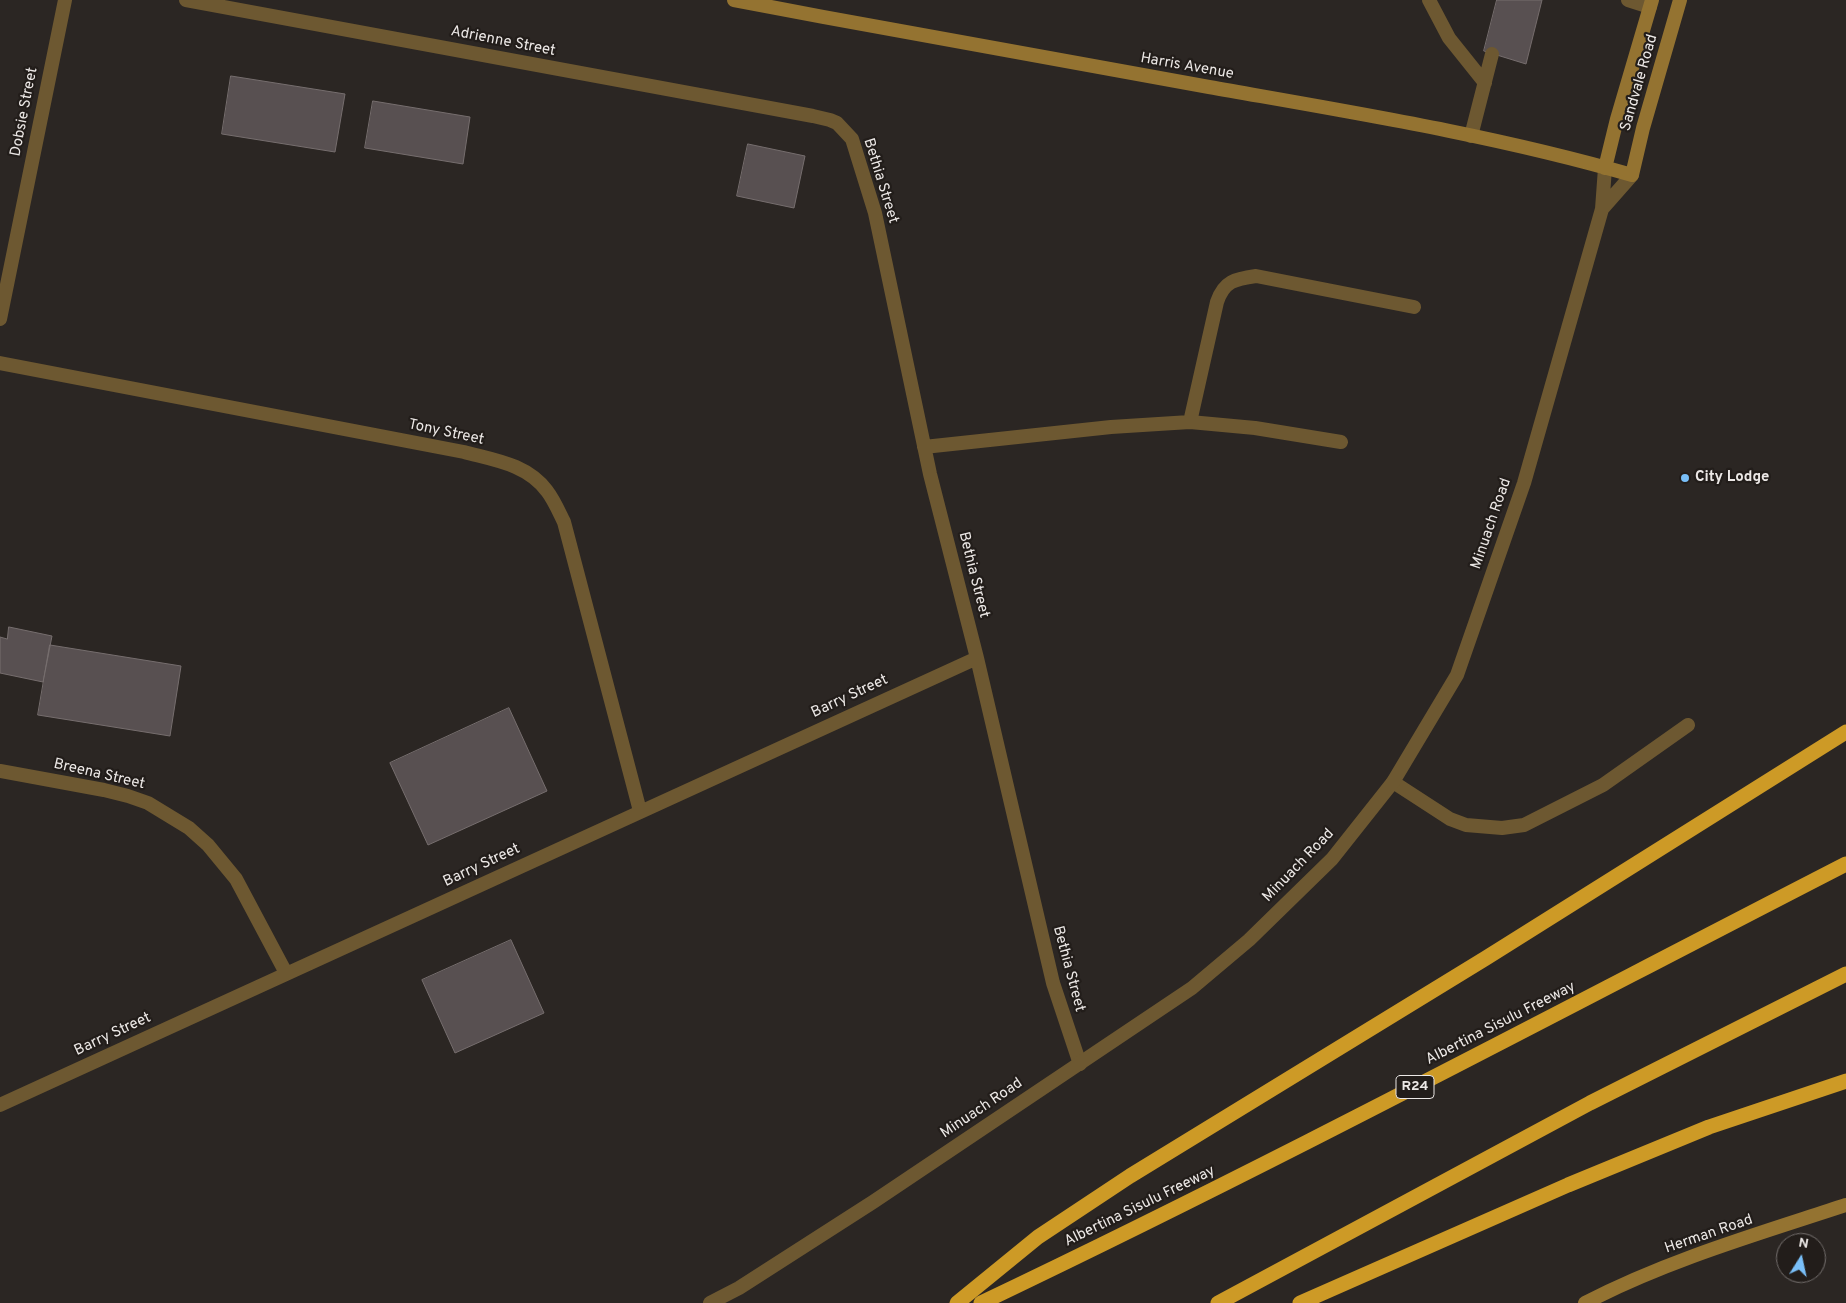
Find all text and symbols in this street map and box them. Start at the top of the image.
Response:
street label: Adrienne Street [449,23,557,61]
street label: Sandvale Road [1618,33,1662,133]
street label: Harris Avenue [1139,50,1235,84]
street label: Dobsie Street [8,66,42,158]
street label: Bethia Street [858,136,902,226]
street label: Tony Street [407,416,485,450]
place label: City Lodge [1695,469,1769,487]
marker: City Lodge [1679,472,1691,484]
street label: Minuach Road [1468,476,1516,572]
street label: Bethia Street [954,530,992,620]
street label: Barry Street [809,671,891,723]
street label: Breena Street [52,756,146,794]
street label: Minuach Road [1259,826,1339,906]
street label: Barry Street [441,840,523,892]
street label: Bethia Street [1048,924,1088,1014]
street label: Albertina Sisulu Freeway [1423,978,1579,1070]
street label: Barry Street [72,1009,154,1061]
street label: Minuach Road [938,1075,1026,1143]
road number: R24 [1396,1076,1434,1098]
street label: Albertina Sisulu Freeway [1062,1163,1218,1251]
street label: Herman Road [1663,1212,1755,1258]
north arrow [1776,1233,1826,1283]
text: N [1797,1234,1810,1253]

